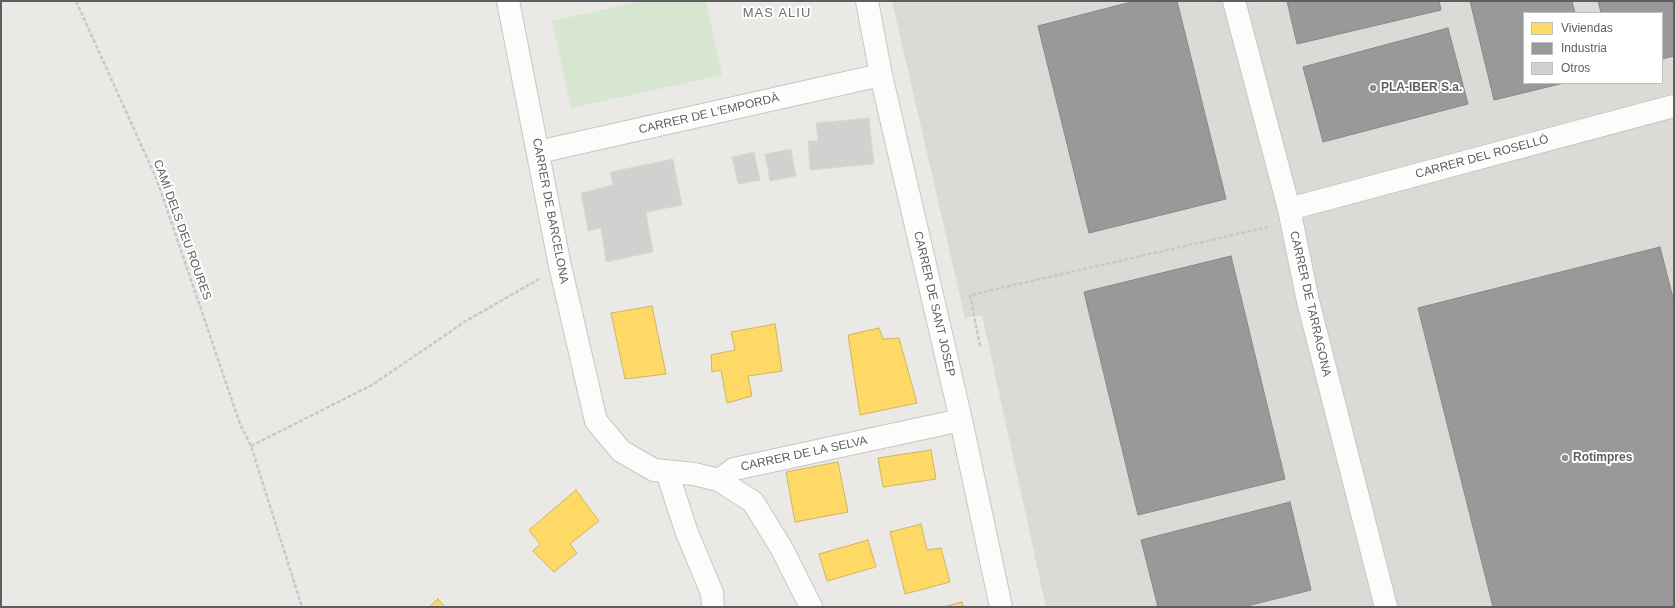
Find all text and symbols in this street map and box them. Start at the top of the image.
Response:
district label: MAS ALIU [743,5,811,21]
legend [1523,12,1663,84]
text: Viviendas [1561,21,1613,35]
text: Industria [1561,41,1607,55]
text: Otros [1561,61,1590,75]
place label: PLA-IBER S.a. [1381,81,1462,95]
marker: PLA-IBER S.a. [1368,83,1378,93]
street label: CARRER DE L'EMPORDÀ [637,91,781,137]
street label: CARRER DEL ROSELLÓ [1414,132,1550,182]
street label: CARRER DE BARCELONA [529,137,571,285]
street label: CAMÍ DELS DEU ROURES [150,158,214,302]
street label: CARRER DE SANT JOSEP [910,230,958,378]
street label: CARRER DE TARRAGONA [1286,230,1334,378]
street label: CARRER DE LA SELVA [739,434,869,474]
place label: Rotimpres [1573,451,1632,465]
marker: Rotimpres [1560,453,1570,463]

